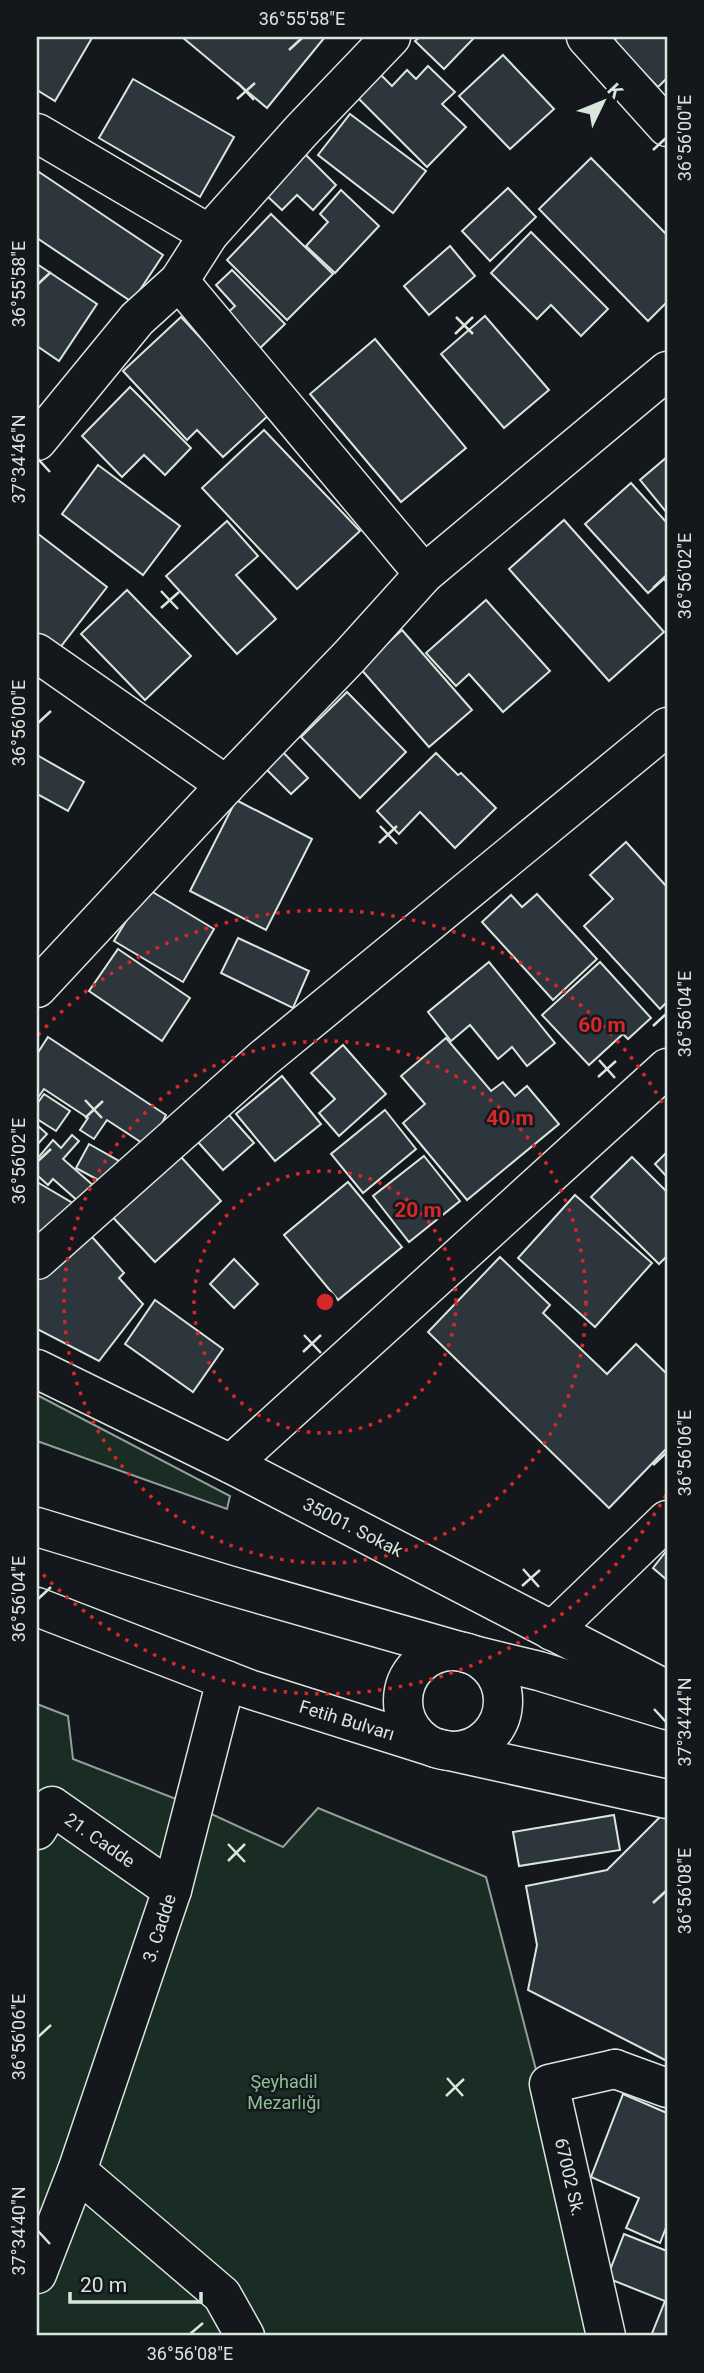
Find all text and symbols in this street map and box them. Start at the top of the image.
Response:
text: 36°55'58"E [259,8,345,29]
north arrow [568,66,638,136]
text: K [603,78,628,104]
text: 36°56'00"E [674,95,695,181]
text: 36°55'58"E [8,241,29,327]
text: 37°34'46"N [8,414,29,504]
text: 36°56'02"E [674,533,695,619]
text: 36°56'00"E [8,680,29,766]
text: 36°56'04"E [674,971,695,1057]
text: 60 m [578,1013,626,1037]
text: 40 m [486,1106,534,1130]
text: 36°56'02"E [8,1118,29,1204]
text: 20 m [394,1198,442,1222]
centre of rings [313,1290,337,1314]
text: 36°56'06"E [674,1410,695,1496]
street label: 35001. Sokak [300,1493,407,1561]
text: 36°56'04"E [8,1556,29,1642]
text: 37°34'44"N [674,1677,695,1767]
street label: Fetih Bulvarı [297,1696,397,1744]
street label: 21. Cadde [61,1808,139,1872]
text: 36°56'08"E [674,1848,695,1934]
street label: 3. Cadde [138,1891,180,1965]
text: 36°56'06"E [8,1994,29,2080]
park label: Şeyhadil Mezarlığı [247,2071,321,2113]
street label: 67002 Sk. [551,2136,589,2218]
text: 37°34'40"N [8,2186,29,2276]
scale bar [70,2261,201,2305]
text: 20 m [80,2273,127,2297]
text: 36°56'08"E [147,2343,233,2364]

